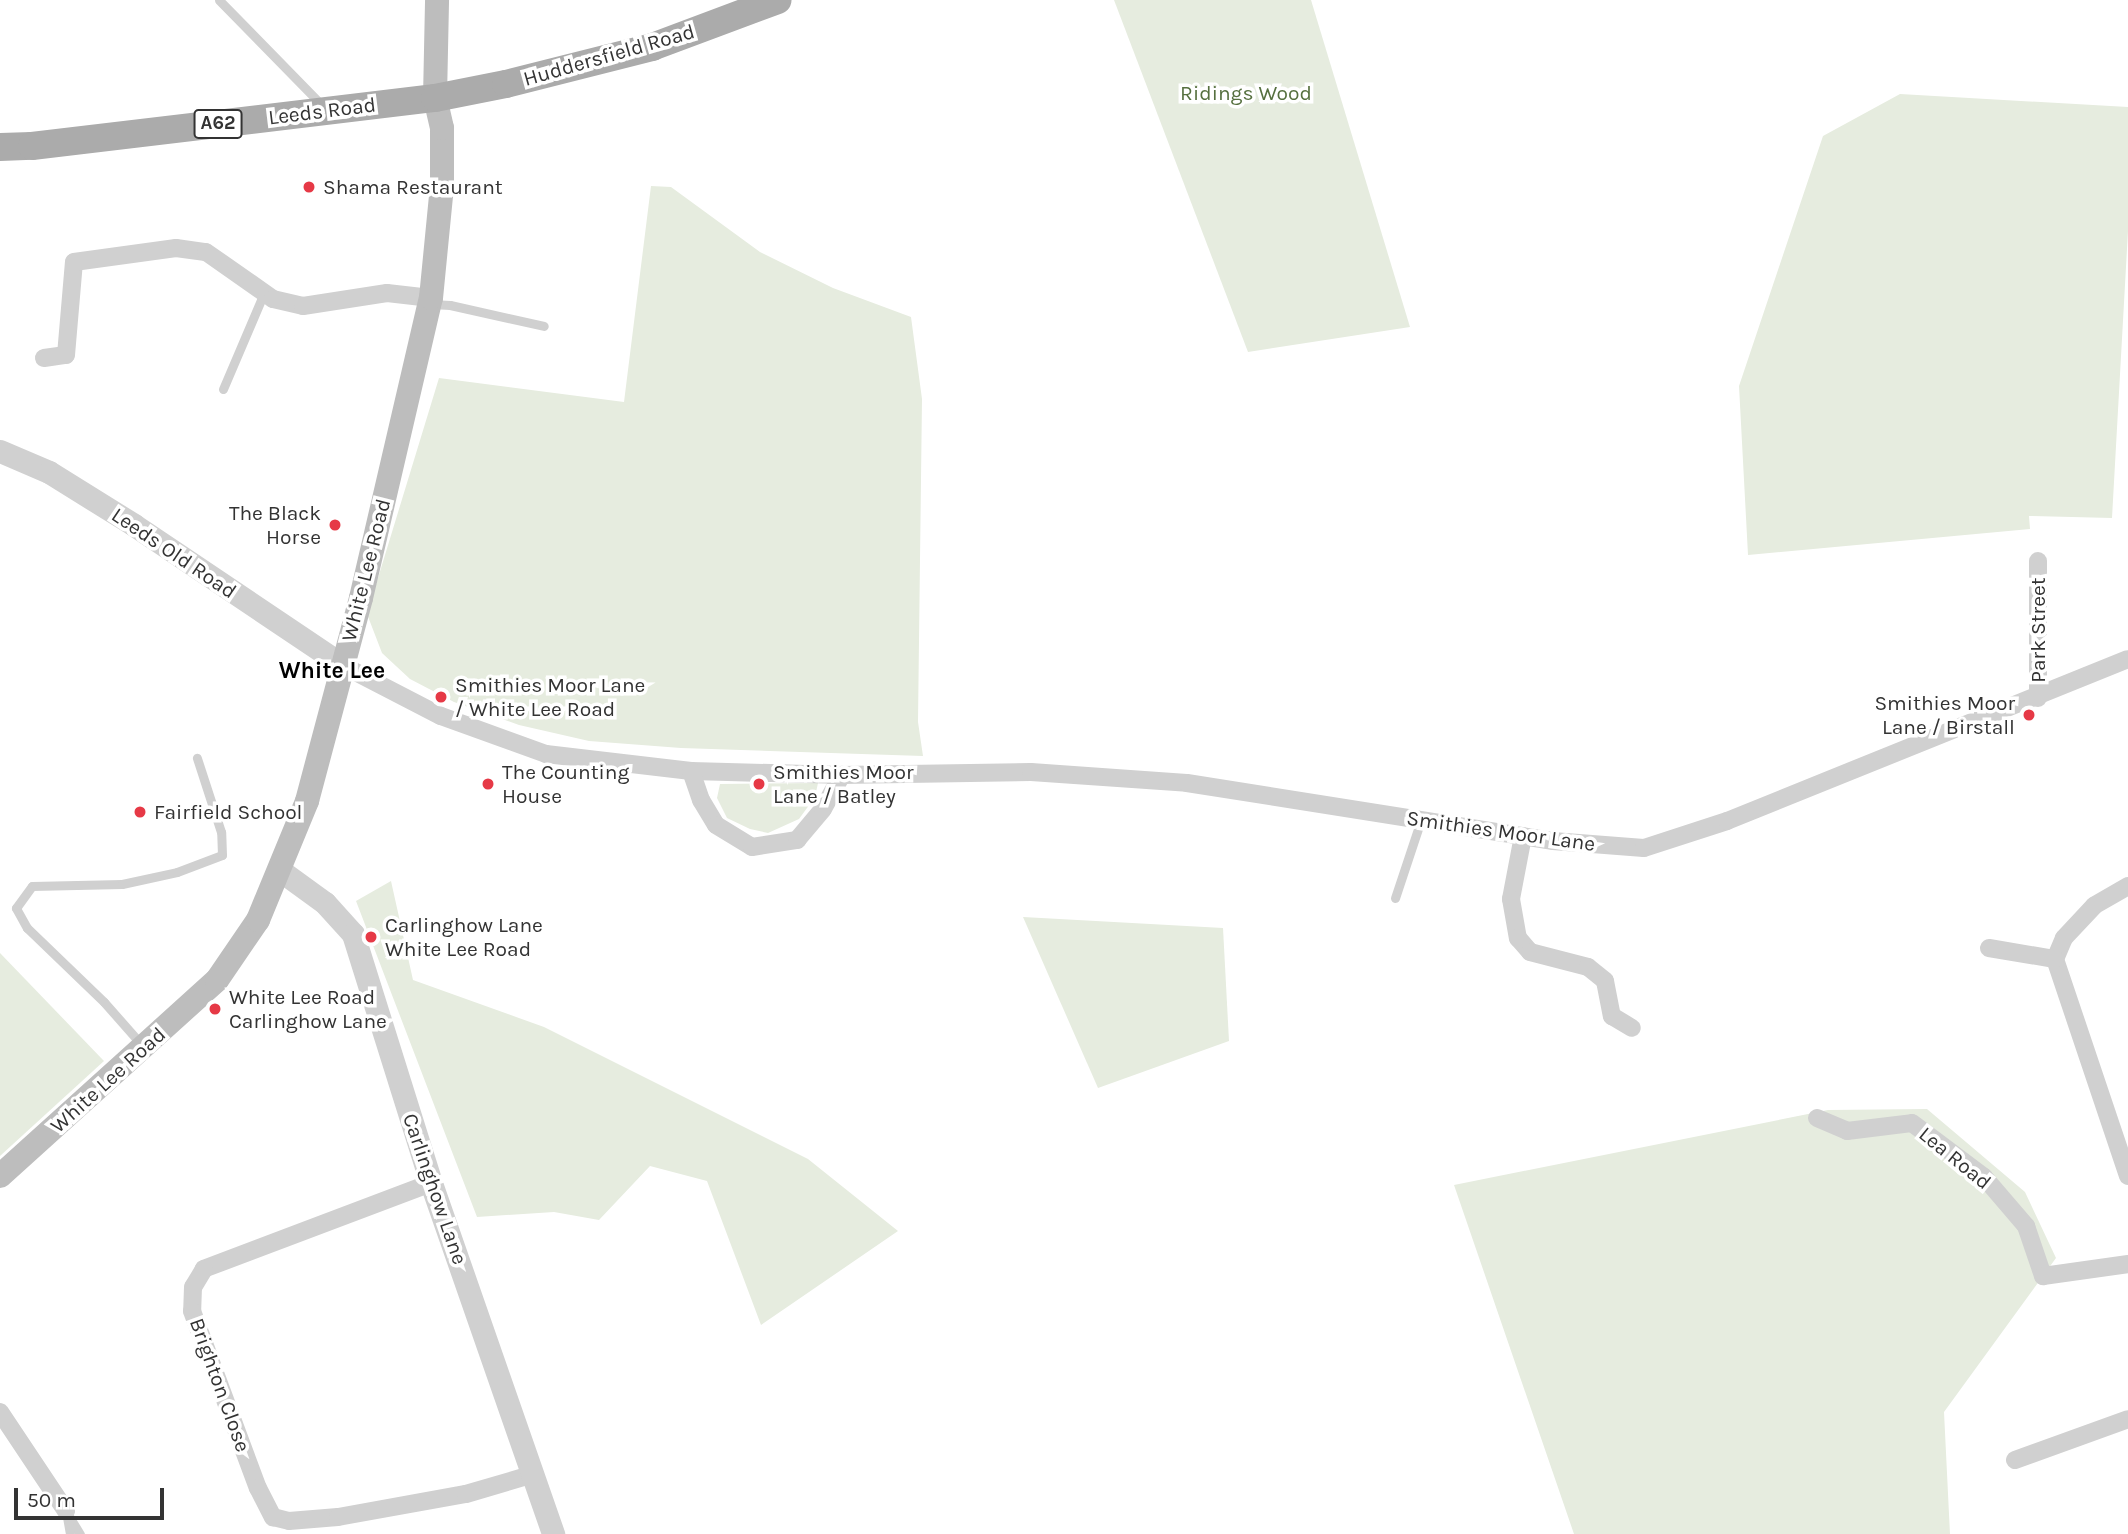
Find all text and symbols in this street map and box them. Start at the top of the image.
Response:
street label: Huddersfield Road [520,19,698,91]
park label: Ridings Wood [1180,80,1312,106]
street label: Leeds Road [267,92,377,130]
road number: A62 [194,108,242,140]
place label: Shama Restaurant [323,174,503,200]
marker: Shama Restaurant [301,179,317,195]
street label: White Lee Road [336,496,396,644]
place label: The Black Horse [229,500,321,550]
street label: Leeds Old Road [107,502,241,604]
marker: The Black Horse [327,517,343,533]
street label: Park Street [2025,577,2051,683]
district label: White Lee [279,657,385,685]
place label: Smithies Moor Lane / White Lee Road [455,672,645,722]
marker: Smithies Moor Lane / White Lee Road [433,689,449,705]
place label: Smithies Moor Lane / Birstall [1874,690,2015,740]
marker: Smithies Moor Lane / Birstall [2021,707,2037,723]
place label: The Counting House [502,759,629,809]
place label: Smithies Moor Lane / Batley [773,759,914,809]
marker: The Counting House [480,776,496,792]
marker: Smithies Moor Lane / Batley [751,776,767,792]
place label: Fairfield School [154,799,303,825]
marker: Fairfield School [132,804,148,820]
street label: Smithies Moor Lane [1405,805,1597,857]
place label: Carlinghow Lane White Lee Road [385,912,543,962]
marker: Carlinghow Lane White Lee Road [363,929,379,945]
place label: White Lee Road Carlinghow Lane [229,984,387,1034]
marker: White Lee Road Carlinghow Lane [207,1001,223,1017]
street label: White Lee Road [45,1022,171,1138]
street label: Carlinghow Lane [397,1110,473,1268]
street label: Lea Road [1914,1121,1996,1195]
street label: Brighton Close [184,1315,256,1455]
scale bar [18,1474,168,1518]
text: 50 m [27,1488,76,1512]

